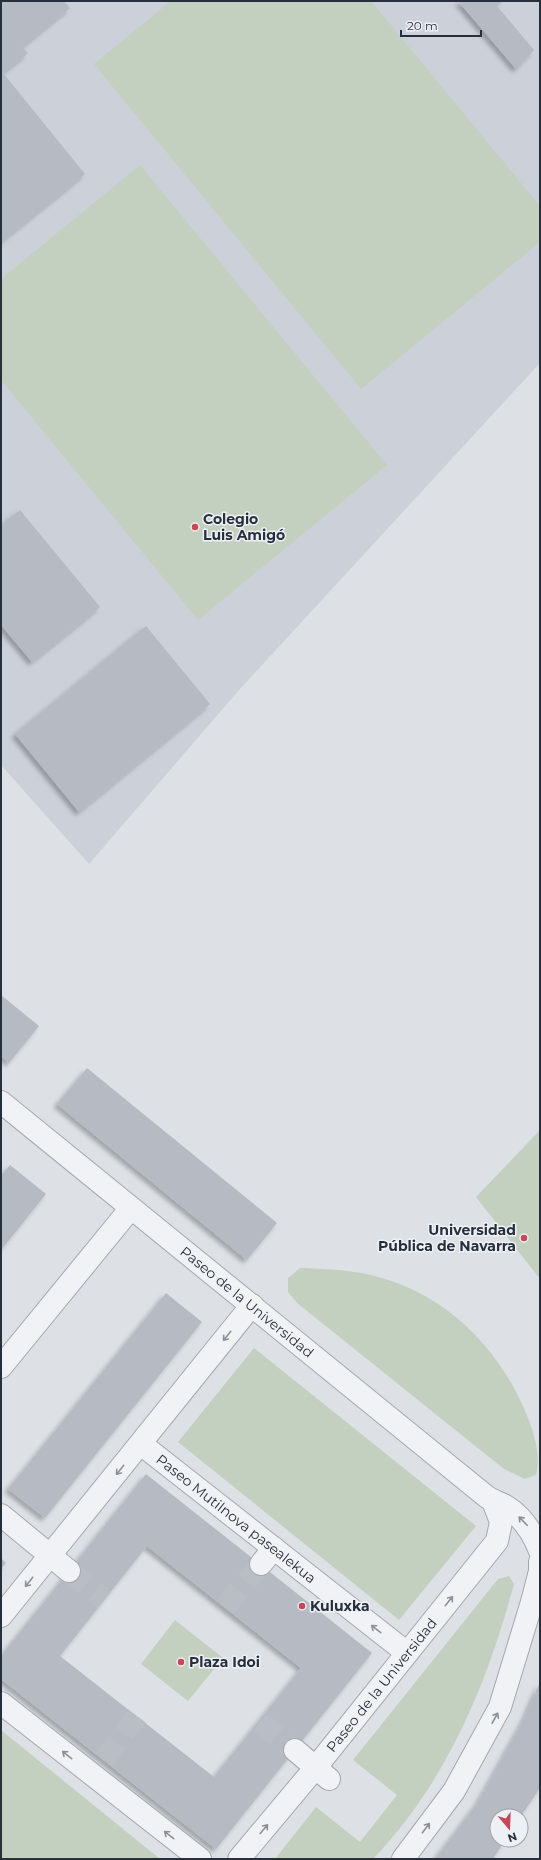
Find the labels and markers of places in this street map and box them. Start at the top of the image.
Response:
place label: Colegio Luis Amigó [203,510,285,544]
marker: Colegio Luis Amigó [190,522,200,532]
place label: Universidad Pública de Navarra [378,1221,516,1255]
marker: Universidad Pública de Navarra [519,1233,529,1243]
place label: Kuluxka [310,1597,370,1615]
marker: Kuluxka [297,1601,307,1611]
place label: Plaza Idoi [189,1653,260,1671]
marker: Plaza Idoi [176,1657,186,1667]

